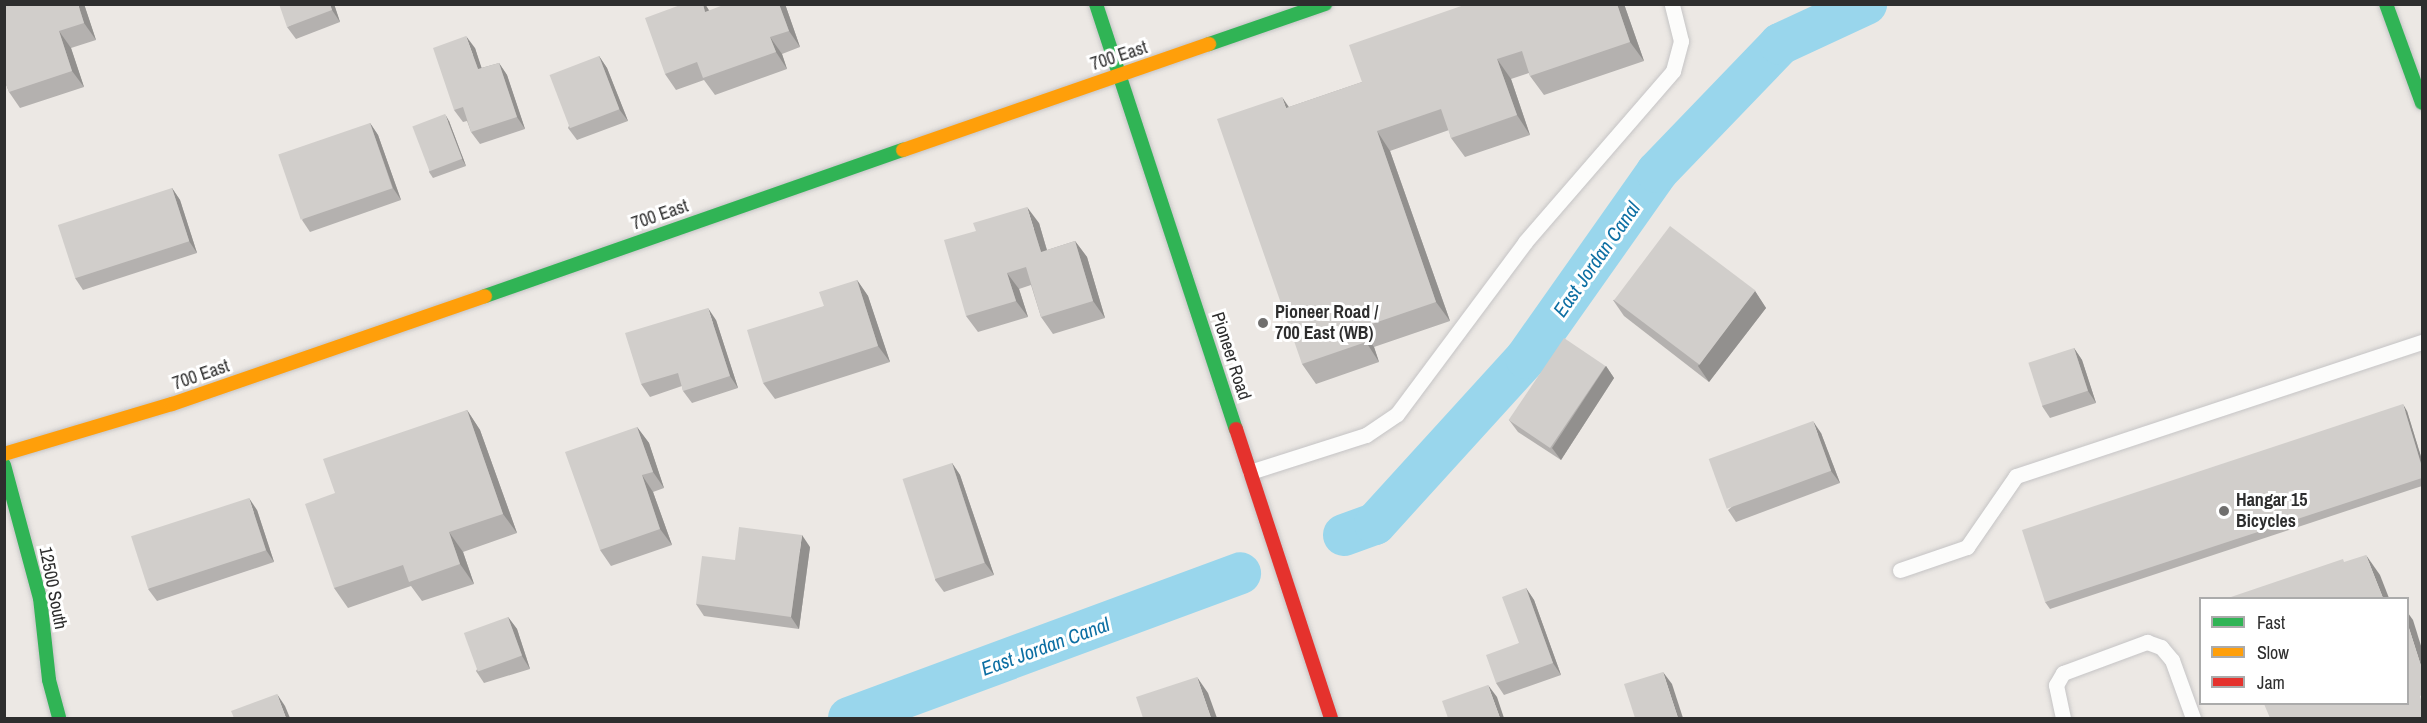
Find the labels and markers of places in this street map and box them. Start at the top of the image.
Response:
place label: Pioneer Road / 700 East (WB) [1275,302,1378,344]
marker: Pioneer Road / 700 East (WB) [1256,316,1270,330]
place label: Hangar 15 Bicycles [2236,490,2307,532]
marker: Hangar 15 Bicycles [2217,504,2231,518]

